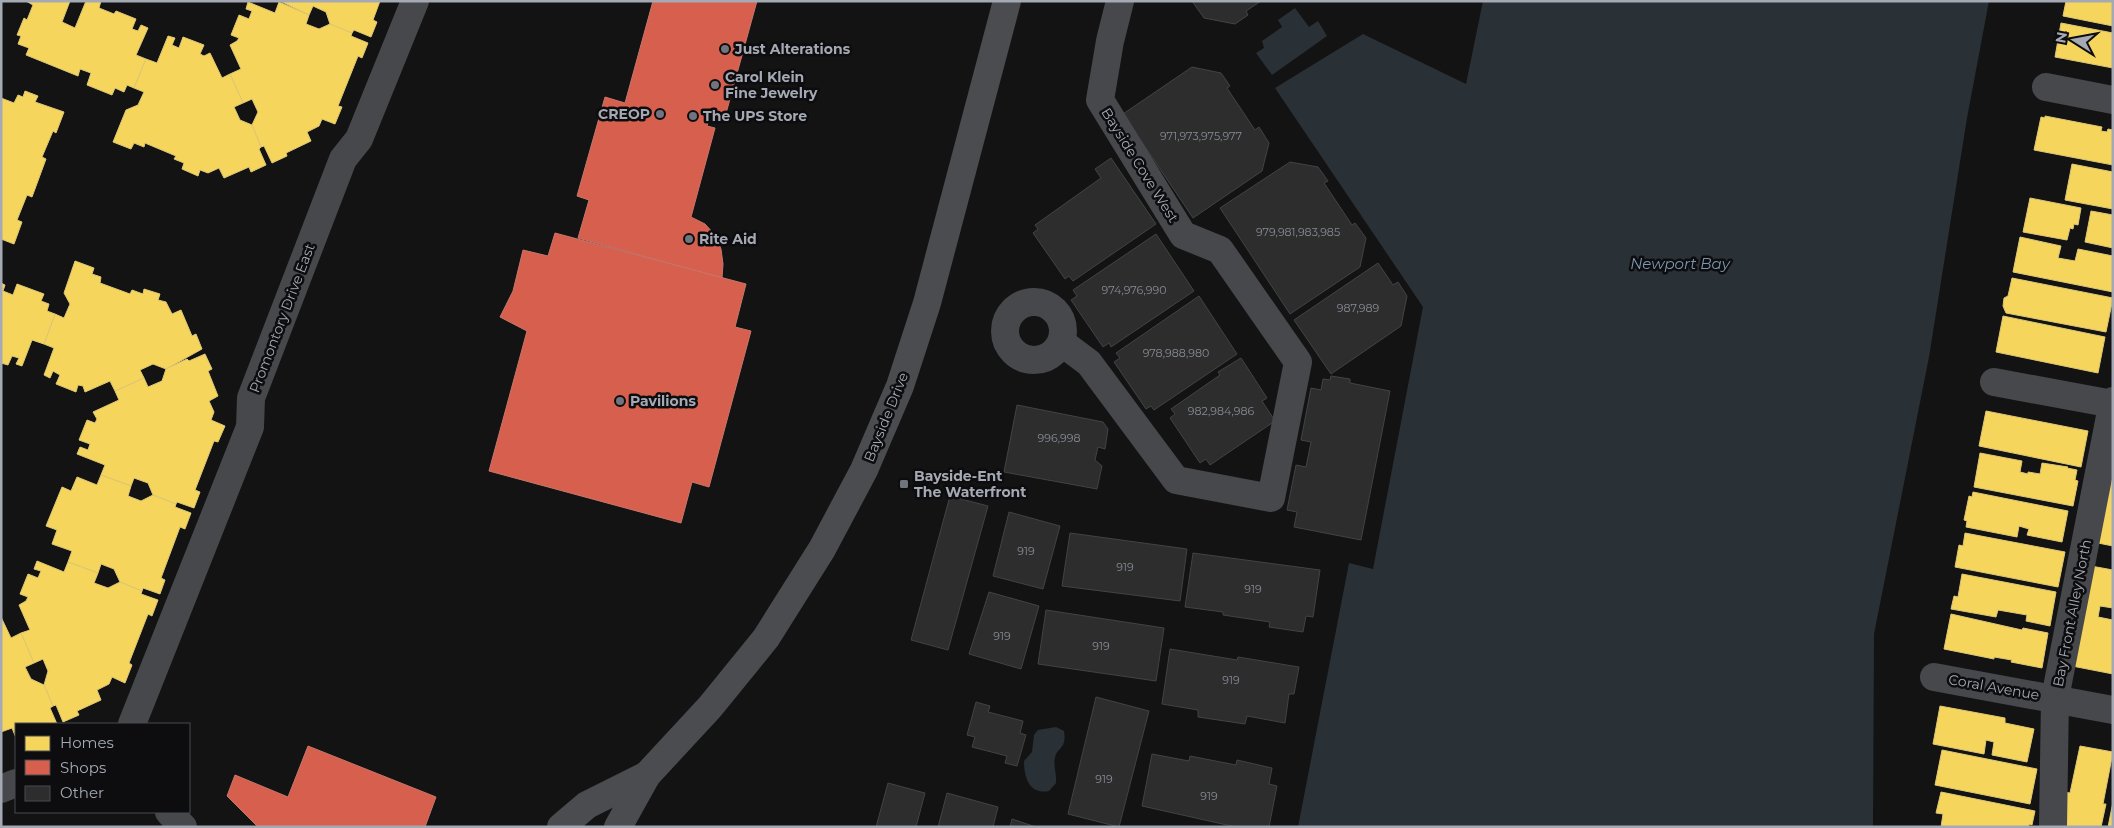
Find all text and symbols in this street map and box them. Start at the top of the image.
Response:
north arrow [2049,15,2099,65]
text: N [2051,30,2071,45]
place label: Just Alterations [734,40,851,58]
marker: Just Alterations [719,43,731,55]
place label: Carol Klein Fine Jewelry [725,68,818,102]
marker: Carol Klein Fine Jewelry [709,79,721,91]
street label: Bayside Cove West [1097,104,1183,226]
place label: CREOP [598,105,650,123]
place label: The UPS Store [703,107,807,125]
marker: CREOP [654,108,666,120]
marker: The UPS Store [687,110,699,122]
house number: 971,973,975,977 [1160,129,1242,143]
house number: 979,981,983,985 [1256,225,1340,239]
place label: Rite Aid [699,230,757,248]
marker: Rite Aid [683,233,695,245]
street label: Promontory Drive East [245,241,319,395]
water label: Newport Bay [1630,254,1731,273]
house number: 974,976,990 [1102,283,1166,297]
house number: 987,989 [1337,301,1379,315]
house number: 978,988,980 [1143,346,1209,360]
street label: Bayside Drive [860,370,912,464]
place label: Pavilions [630,392,696,410]
marker: Pavilions [614,395,626,407]
house number: 982,984,986 [1188,404,1254,418]
house number: 996,998 [1038,431,1080,445]
place label: Bayside-Ent The Waterfront [914,467,1026,501]
marker: Bayside-Ent The Waterfront [898,478,910,490]
street label: Bay Front Alley North [2049,538,2095,688]
house number: 919 [1017,544,1035,558]
house number: 919 [1116,560,1134,574]
house number: 919 [1244,582,1262,596]
house number: 919 [993,629,1011,643]
house number: 919 [1092,639,1110,653]
street label: Coral Avenue [1947,670,2041,704]
house number: 919 [1222,673,1240,687]
legend [15,723,190,813]
text: Homes [60,733,114,752]
text: Shops [60,758,106,777]
house number: 919 [1095,772,1113,786]
text: Other [60,783,104,802]
house number: 919 [1200,789,1218,803]

